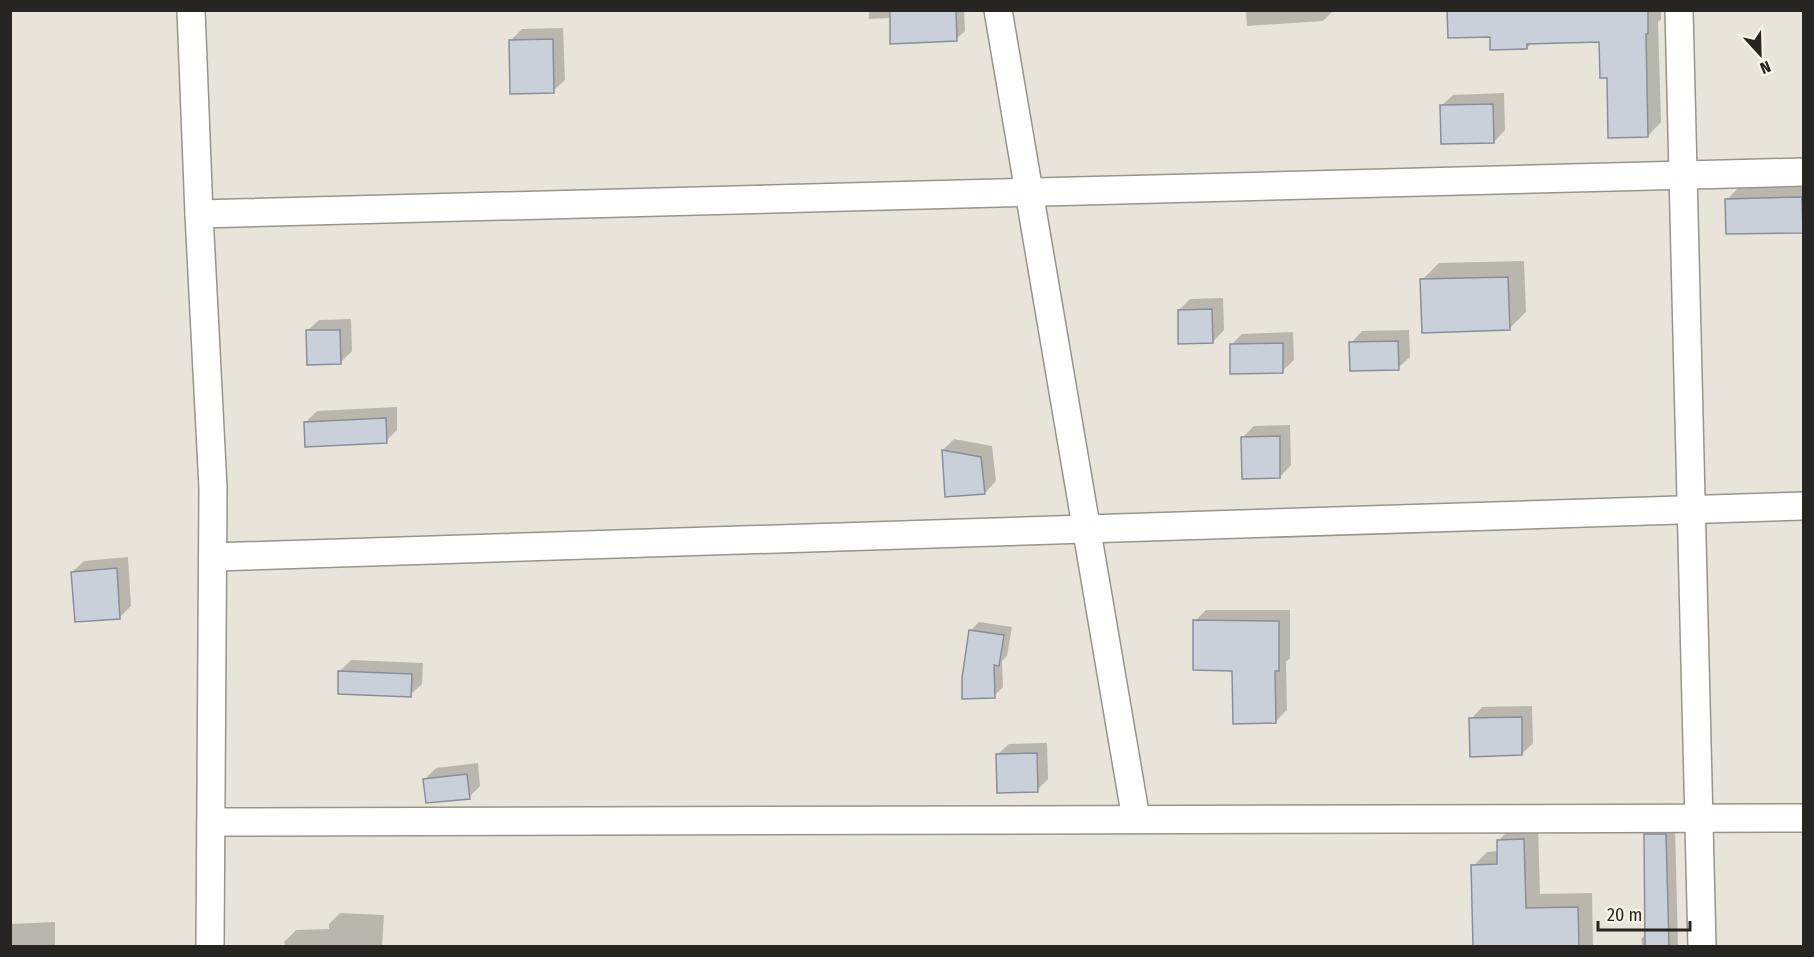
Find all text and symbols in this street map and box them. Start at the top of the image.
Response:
north arrow [1730,24,1790,84]
text: N [1757,57,1773,78]
scale bar [1598,894,1690,932]
text: 20 m [1607,904,1642,926]

